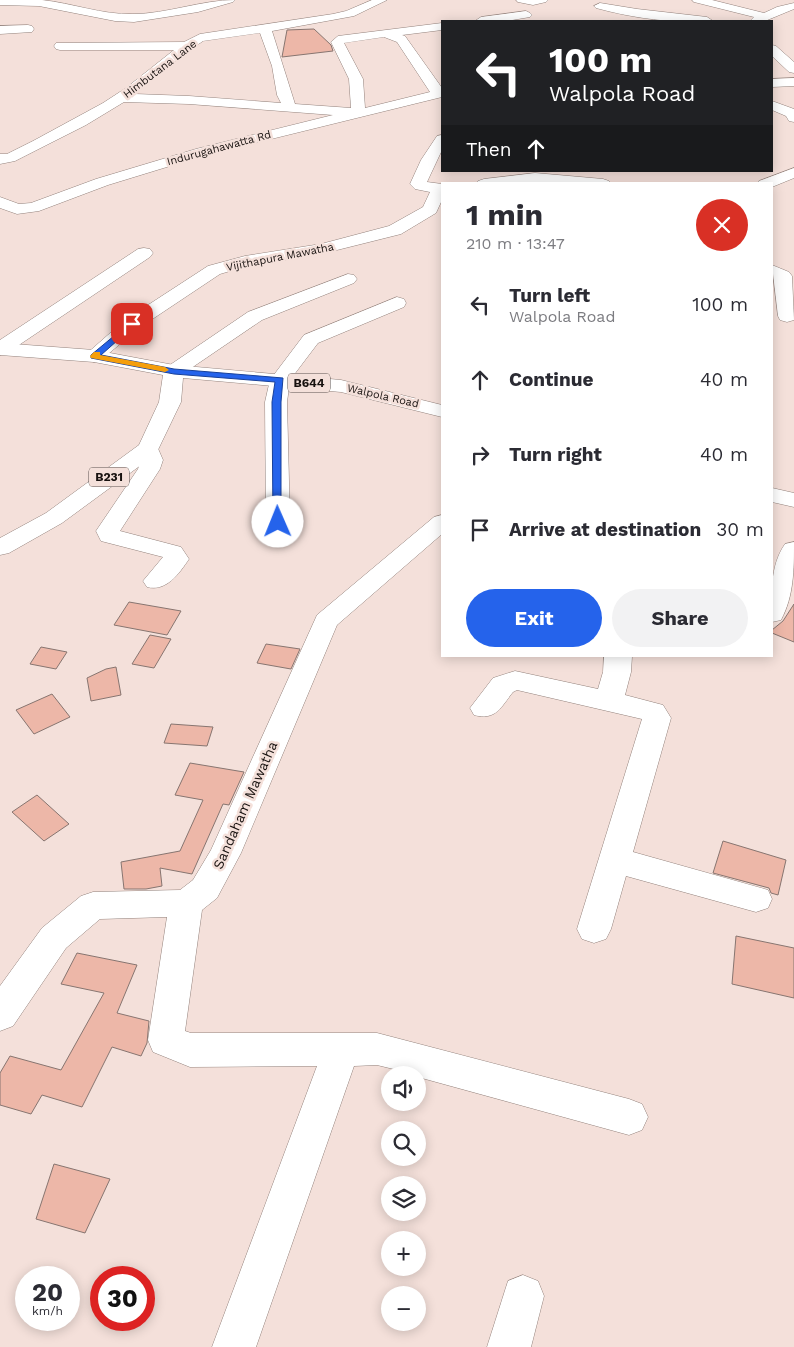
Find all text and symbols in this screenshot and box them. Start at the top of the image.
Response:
street label: Himbutana Lane [121,37,199,101]
text: 100 m [549,39,652,81]
icon: left [466,40,531,105]
text: Walpola Road [549,81,695,106]
street label: Indurugahawatta Rd [165,128,273,168]
icon: ahead [522,135,550,163]
text: Then [466,138,512,161]
text: 1 min [466,197,543,232]
button: close [696,199,748,251]
text: 210 m · 13:47 [466,234,565,253]
street label: Vijithapura Mawatha [225,240,335,274]
text: Turn left [509,284,590,307]
icon: left [466,291,494,319]
text: 100 m [692,293,748,316]
pin [111,303,153,345]
text: Walpola Road [509,307,615,326]
icon: arrive [118,310,146,338]
icon: ahead [466,366,494,394]
text: Continue [509,368,593,391]
text: 40 m [700,368,748,391]
road number: B644 [288,373,330,392]
street label: Walpola Road [346,381,420,411]
icon: right [466,441,494,469]
text: Turn right [509,443,602,466]
text: 40 m [700,443,748,466]
road number: B231 [89,468,129,487]
position arrow [251,495,303,547]
icon: arrive [466,516,494,544]
text: Arrive at destination [509,518,701,541]
text: 30 m [716,518,764,541]
button: Exit [466,589,602,647]
button: Share [612,589,748,647]
street label: Sandaham Mawatha [210,739,280,871]
map controls [381,1066,426,1331]
button: sound [381,1066,426,1111]
button: search [381,1121,426,1166]
button: layers [381,1176,426,1221]
button: + [381,1231,426,1276]
speed limit sign: 30 [90,1266,155,1331]
text: 20 [32,1278,63,1307]
button: − [381,1286,426,1331]
text: km/h [32,1304,63,1318]

